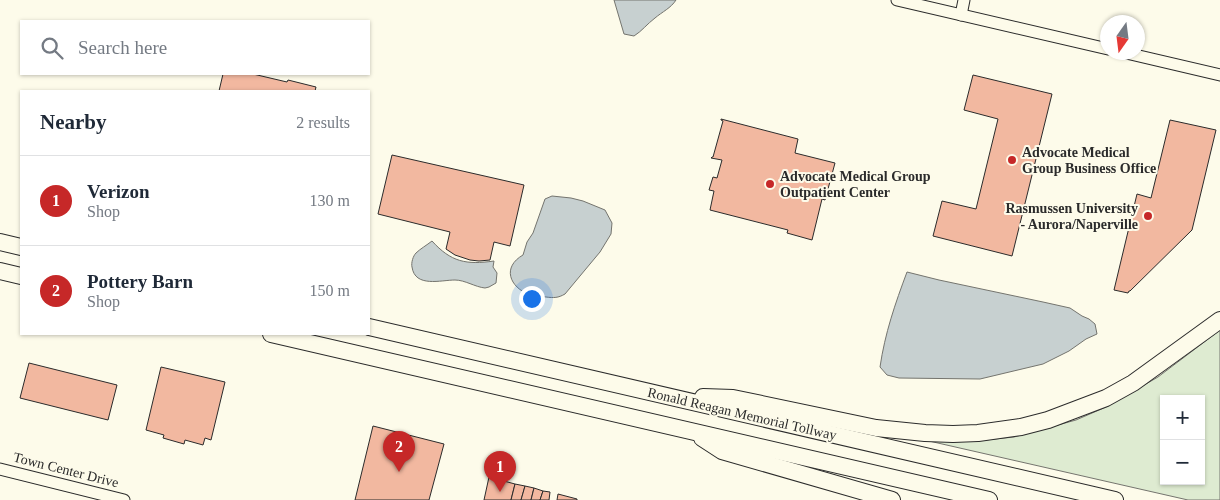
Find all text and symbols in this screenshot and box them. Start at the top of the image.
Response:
north arrow [1100,15,1145,60]
search box [20,20,370,75]
icon: search [38,34,66,62]
text: Search here [78,37,167,58]
text: Nearby [40,110,107,134]
text: 2 results [296,114,350,131]
place label: Advocate Medical Group Business Office [1022,145,1156,176]
marker: Advocate Medical Group Business Office [1006,154,1018,166]
place label: Advocate Medical Group Outpatient Center [780,169,931,200]
marker: Advocate Medical Group Outpatient Center [764,178,776,190]
text: Verizon [87,181,150,202]
text: 1 [52,192,60,209]
text: 130 m [310,192,350,209]
place label: Rasmussen University - Aurora/Naperville [1005,201,1138,232]
text: Shop [87,203,120,220]
marker: Rasmussen University - Aurora/Naperville [1142,210,1154,222]
text: Pottery Barn [87,271,193,292]
text: 2 [52,282,60,299]
text: 150 m [310,282,350,299]
your location [519,286,545,312]
text: Shop [87,293,120,310]
street label: Ronald Reagan Memorial Tollway [646,385,838,443]
map controls [1160,395,1205,485]
button: + [1160,395,1205,440]
pin: 2 [383,431,415,472]
button: − [1160,440,1205,485]
street label: Town Center Drive [12,450,120,490]
pin: 1 [484,451,516,492]

